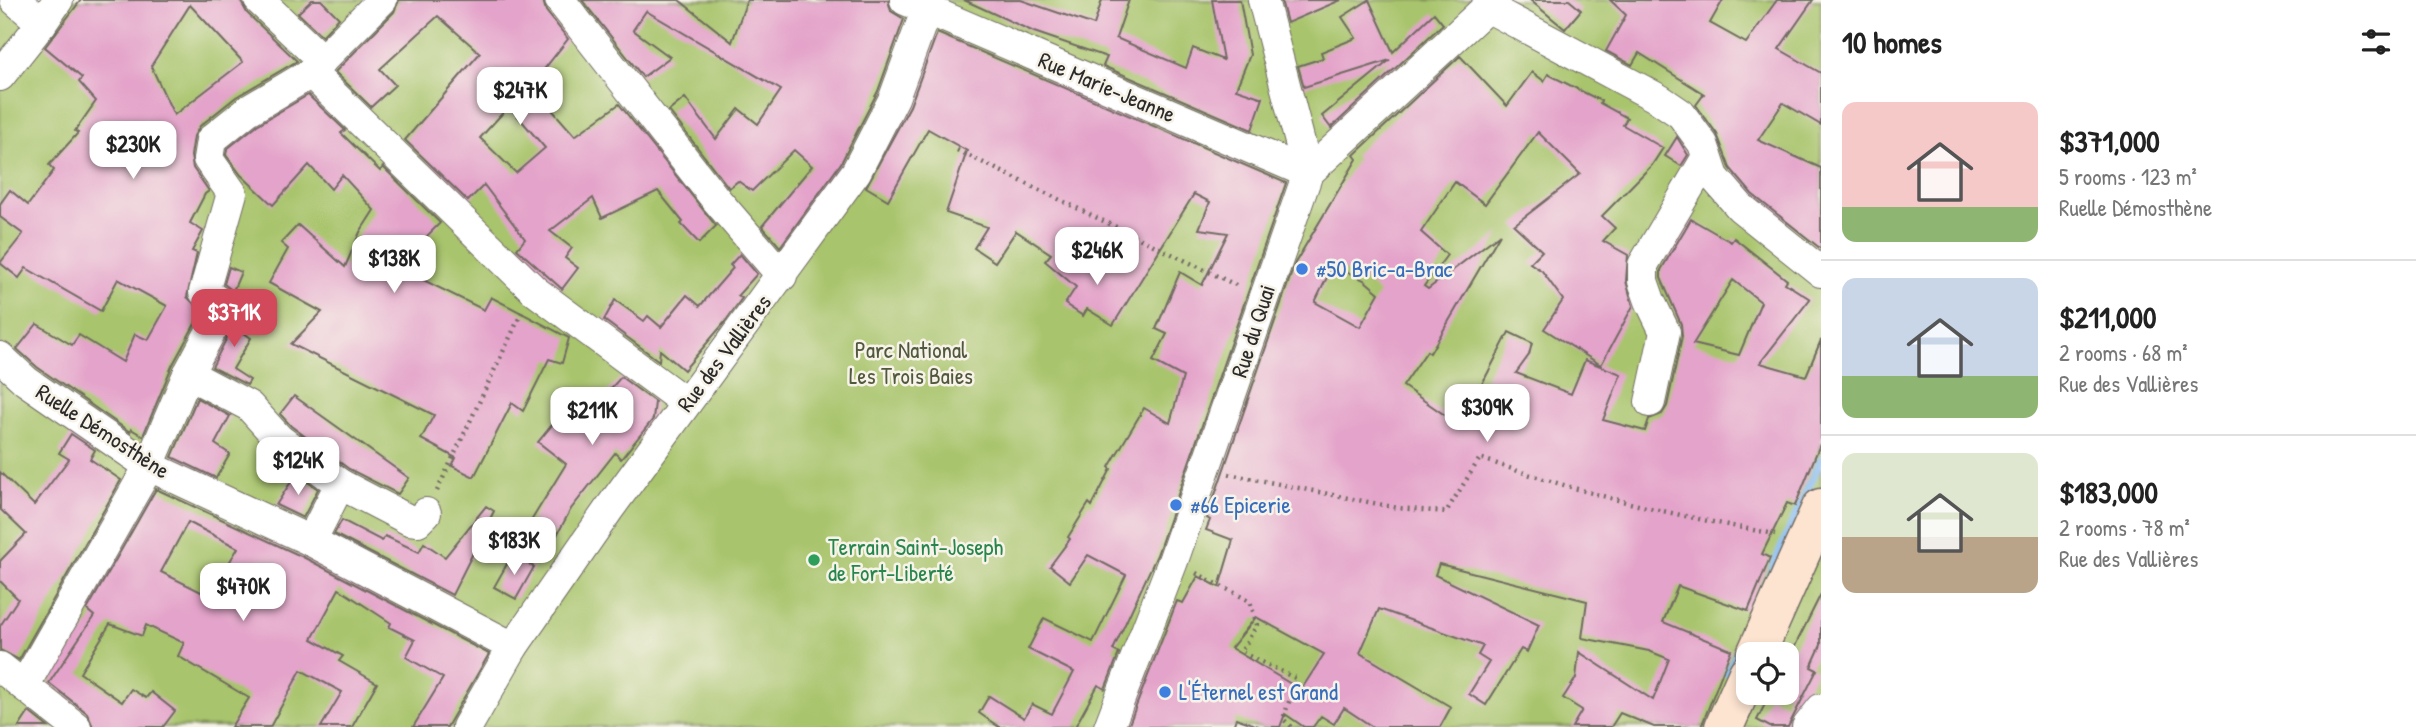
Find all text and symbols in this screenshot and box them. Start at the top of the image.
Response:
text: 10 homes [1842,22,1942,62]
icon: filters [2357,23,2395,61]
street label: Rue Marie-Jeanne [1034,44,1180,129]
pin: $247K [471,68,569,127]
text: $247K [493,74,547,105]
text: $371,000 [2059,121,2160,161]
pin: $230K [84,122,182,181]
text: $230K [105,128,161,159]
icon: home [1898,130,1982,214]
text: 5 rooms · 123 m² [2059,161,2197,192]
text: Ruelle Démosthène [2059,192,2212,223]
pin: $246K [1048,228,1146,287]
text: $246K [1071,234,1123,265]
pin: $138K [345,236,443,295]
text: $138K [368,242,420,273]
place label: #50 Bric-a-Brac [1316,253,1453,284]
marker: #50 Bric-a-Brac [1294,261,1310,277]
street label: Rue du Quai [1223,280,1282,381]
street label: Rue des Vallières [669,288,778,418]
pin: $371K [185,290,283,349]
text: $371K [207,296,261,327]
text: $211,000 [2059,297,2156,337]
icon: home [1898,306,1982,390]
park label: Parc National Les Trois Baies [849,334,973,391]
text: 2 rooms · 68 m² [2059,337,2187,368]
text: Rue des Vallières [2059,368,2198,399]
street label: Ruelle Démosthène [31,376,176,485]
pin: $309K [1438,384,1536,444]
pin: $211K [543,388,641,447]
text: $309K [1461,391,1513,422]
text: $211K [566,394,618,425]
pin: $124K [249,438,347,497]
text: $124K [272,444,324,475]
text: $183,000 [2059,472,2158,512]
icon: home [1898,481,1982,565]
place label: #66 Epicerie [1190,489,1291,520]
marker: #66 Epicerie [1168,497,1184,513]
text: 2 rooms · 78 m² [2059,512,2190,543]
pin: $183K [465,518,563,577]
text: $183K [488,524,540,555]
place label: Terrain Saint-Joseph de Fort-Liberté [828,531,1003,588]
text: Rue des Vallières [2059,543,2198,574]
marker: Terrain Saint-Joseph de Fort-Liberté [806,552,822,568]
pin: $470K [194,564,292,623]
text: $470K [216,570,270,601]
map controls [1736,642,1799,705]
button: locate [1736,642,1799,705]
place label: L'Éternel est Grand [1179,676,1338,707]
marker: L'Éternel est Grand [1157,684,1173,700]

